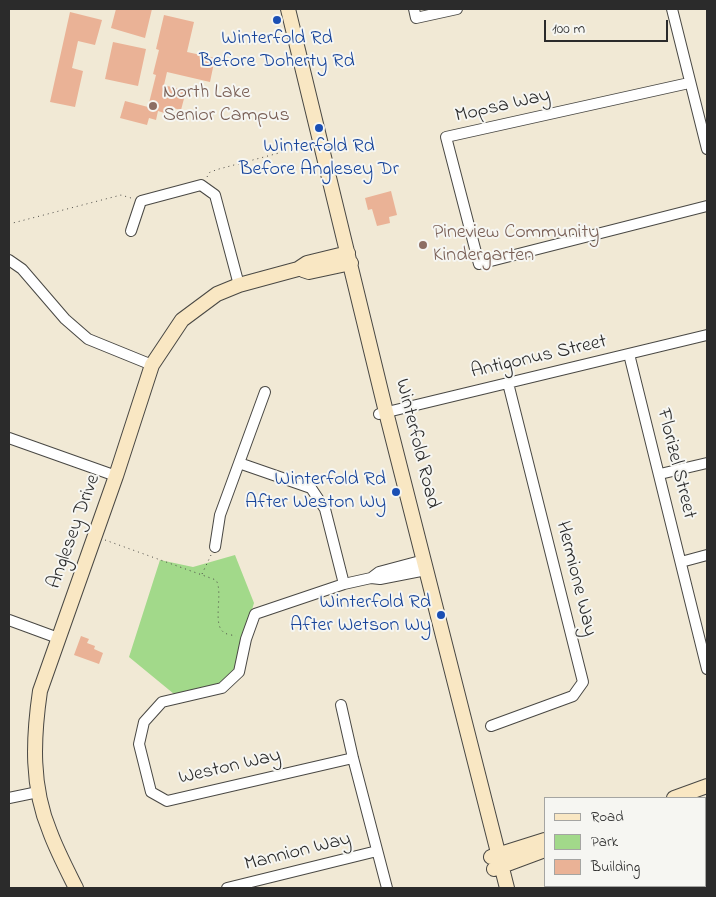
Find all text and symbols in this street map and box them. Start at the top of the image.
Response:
scale bar [546,10,670,42]
marker: Winterfold Rd Before Doherty Rd [271,14,283,26]
text: 100 m [552,18,585,40]
place label: Winterfold Rd Before Doherty Rd [199,28,355,75]
place label: North Lake Senior Campus [163,82,290,129]
street label: Mopsa Way [453,84,553,130]
marker: North Lake Senior Campus [147,100,159,112]
marker: Winterfold Rd Before Anglesey Dr [313,122,325,134]
place label: Winterfold Rd Before Anglesey Dr [239,136,399,183]
place label: Pineview Community Kindergarten [433,222,599,269]
marker: Pineview Community Kindergarten [417,239,429,251]
street label: Antigonus Street [469,331,609,385]
street label: Winterfold Road [388,377,444,511]
street label: Florizel Street [650,406,700,522]
place label: Winterfold Rd After Weston Wy [245,469,386,516]
street label: Anglesey Drive [43,472,107,592]
marker: Winterfold Rd After Weston Wy [390,486,402,498]
street label: Hermione Way [549,519,601,639]
place label: Winterfold Rd After Wetson Wy [290,592,431,639]
marker: Winterfold Rd After Wetson Wy [435,609,447,621]
street label: Weston Way [177,745,283,791]
legend [544,797,706,887]
text: Road [591,806,624,828]
street label: Mannion Way [242,828,354,878]
text: Park [591,831,618,853]
text: Building [591,856,640,878]

